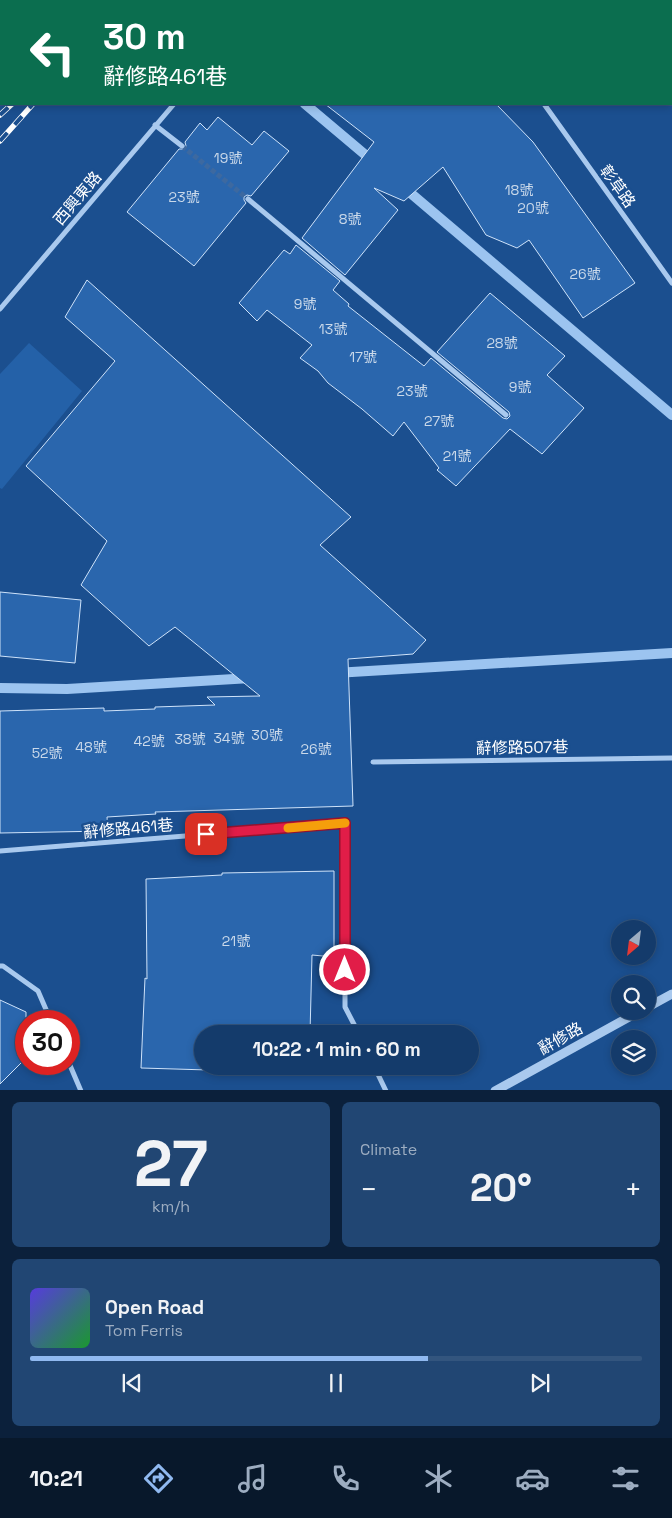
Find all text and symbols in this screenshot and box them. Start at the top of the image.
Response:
text: 30 m [103,15,186,59]
icon: left [20,20,85,85]
text: 辭修路461巷 [103,62,227,90]
house number: 19號 [214,149,242,167]
street label: 彰草路 [595,161,640,212]
street label: 西興東路 [49,167,106,230]
house number: 18號 [505,181,533,199]
house number: 23號 [169,188,199,206]
house number: 20號 [517,199,549,217]
house number: 8號 [339,210,361,228]
house number: 26號 [569,265,601,283]
house number: 9號 [294,295,316,313]
house number: 13號 [319,320,347,338]
house number: 28號 [486,334,518,352]
house number: 17號 [349,348,377,366]
house number: 9號 [509,378,531,396]
house number: 23號 [397,382,427,400]
house number: 27號 [424,412,454,430]
house number: 21號 [443,447,471,465]
house number: 30號 [251,726,283,744]
house number: 34號 [213,729,245,747]
house number: 38號 [174,730,206,748]
house number: 42號 [133,732,165,750]
street label: 辭修路507巷 [476,736,568,759]
house number: 48號 [75,738,107,756]
house number: 26號 [300,740,332,758]
house number: 52號 [32,744,62,762]
pin [185,813,227,855]
street label: 辭修路461巷 [82,814,174,843]
icon: arrive [192,820,220,848]
north arrow [611,920,656,965]
map controls [611,920,656,1075]
house number: 21號 [222,932,250,950]
position arrow [318,943,370,995]
button: search [611,975,656,1020]
speed limit sign: 30 [15,1010,80,1075]
street label: 辭修路 [534,1018,586,1059]
button: layers [611,1030,656,1075]
text: 10:22 · 1 min · 60 m [252,1037,421,1062]
text: 27 [134,1122,208,1205]
text: Climate [360,1139,417,1160]
text: 20° [470,1164,532,1212]
text: − [360,1171,377,1207]
text: + [625,1171,642,1207]
text: km/h [152,1196,190,1217]
text: Open Road [105,1295,204,1320]
text: Tom Ferris [105,1320,183,1341]
icon: previous [118,1369,146,1397]
icon: pause [322,1369,350,1397]
icon: next [526,1369,554,1397]
icon: directions [141,1461,176,1496]
icon: music [235,1461,270,1496]
icon: phone [328,1461,363,1496]
icon: climate [421,1461,456,1496]
icon: car [515,1461,550,1496]
icon: filters [608,1461,643,1496]
text: 10:21 [29,1464,83,1492]

